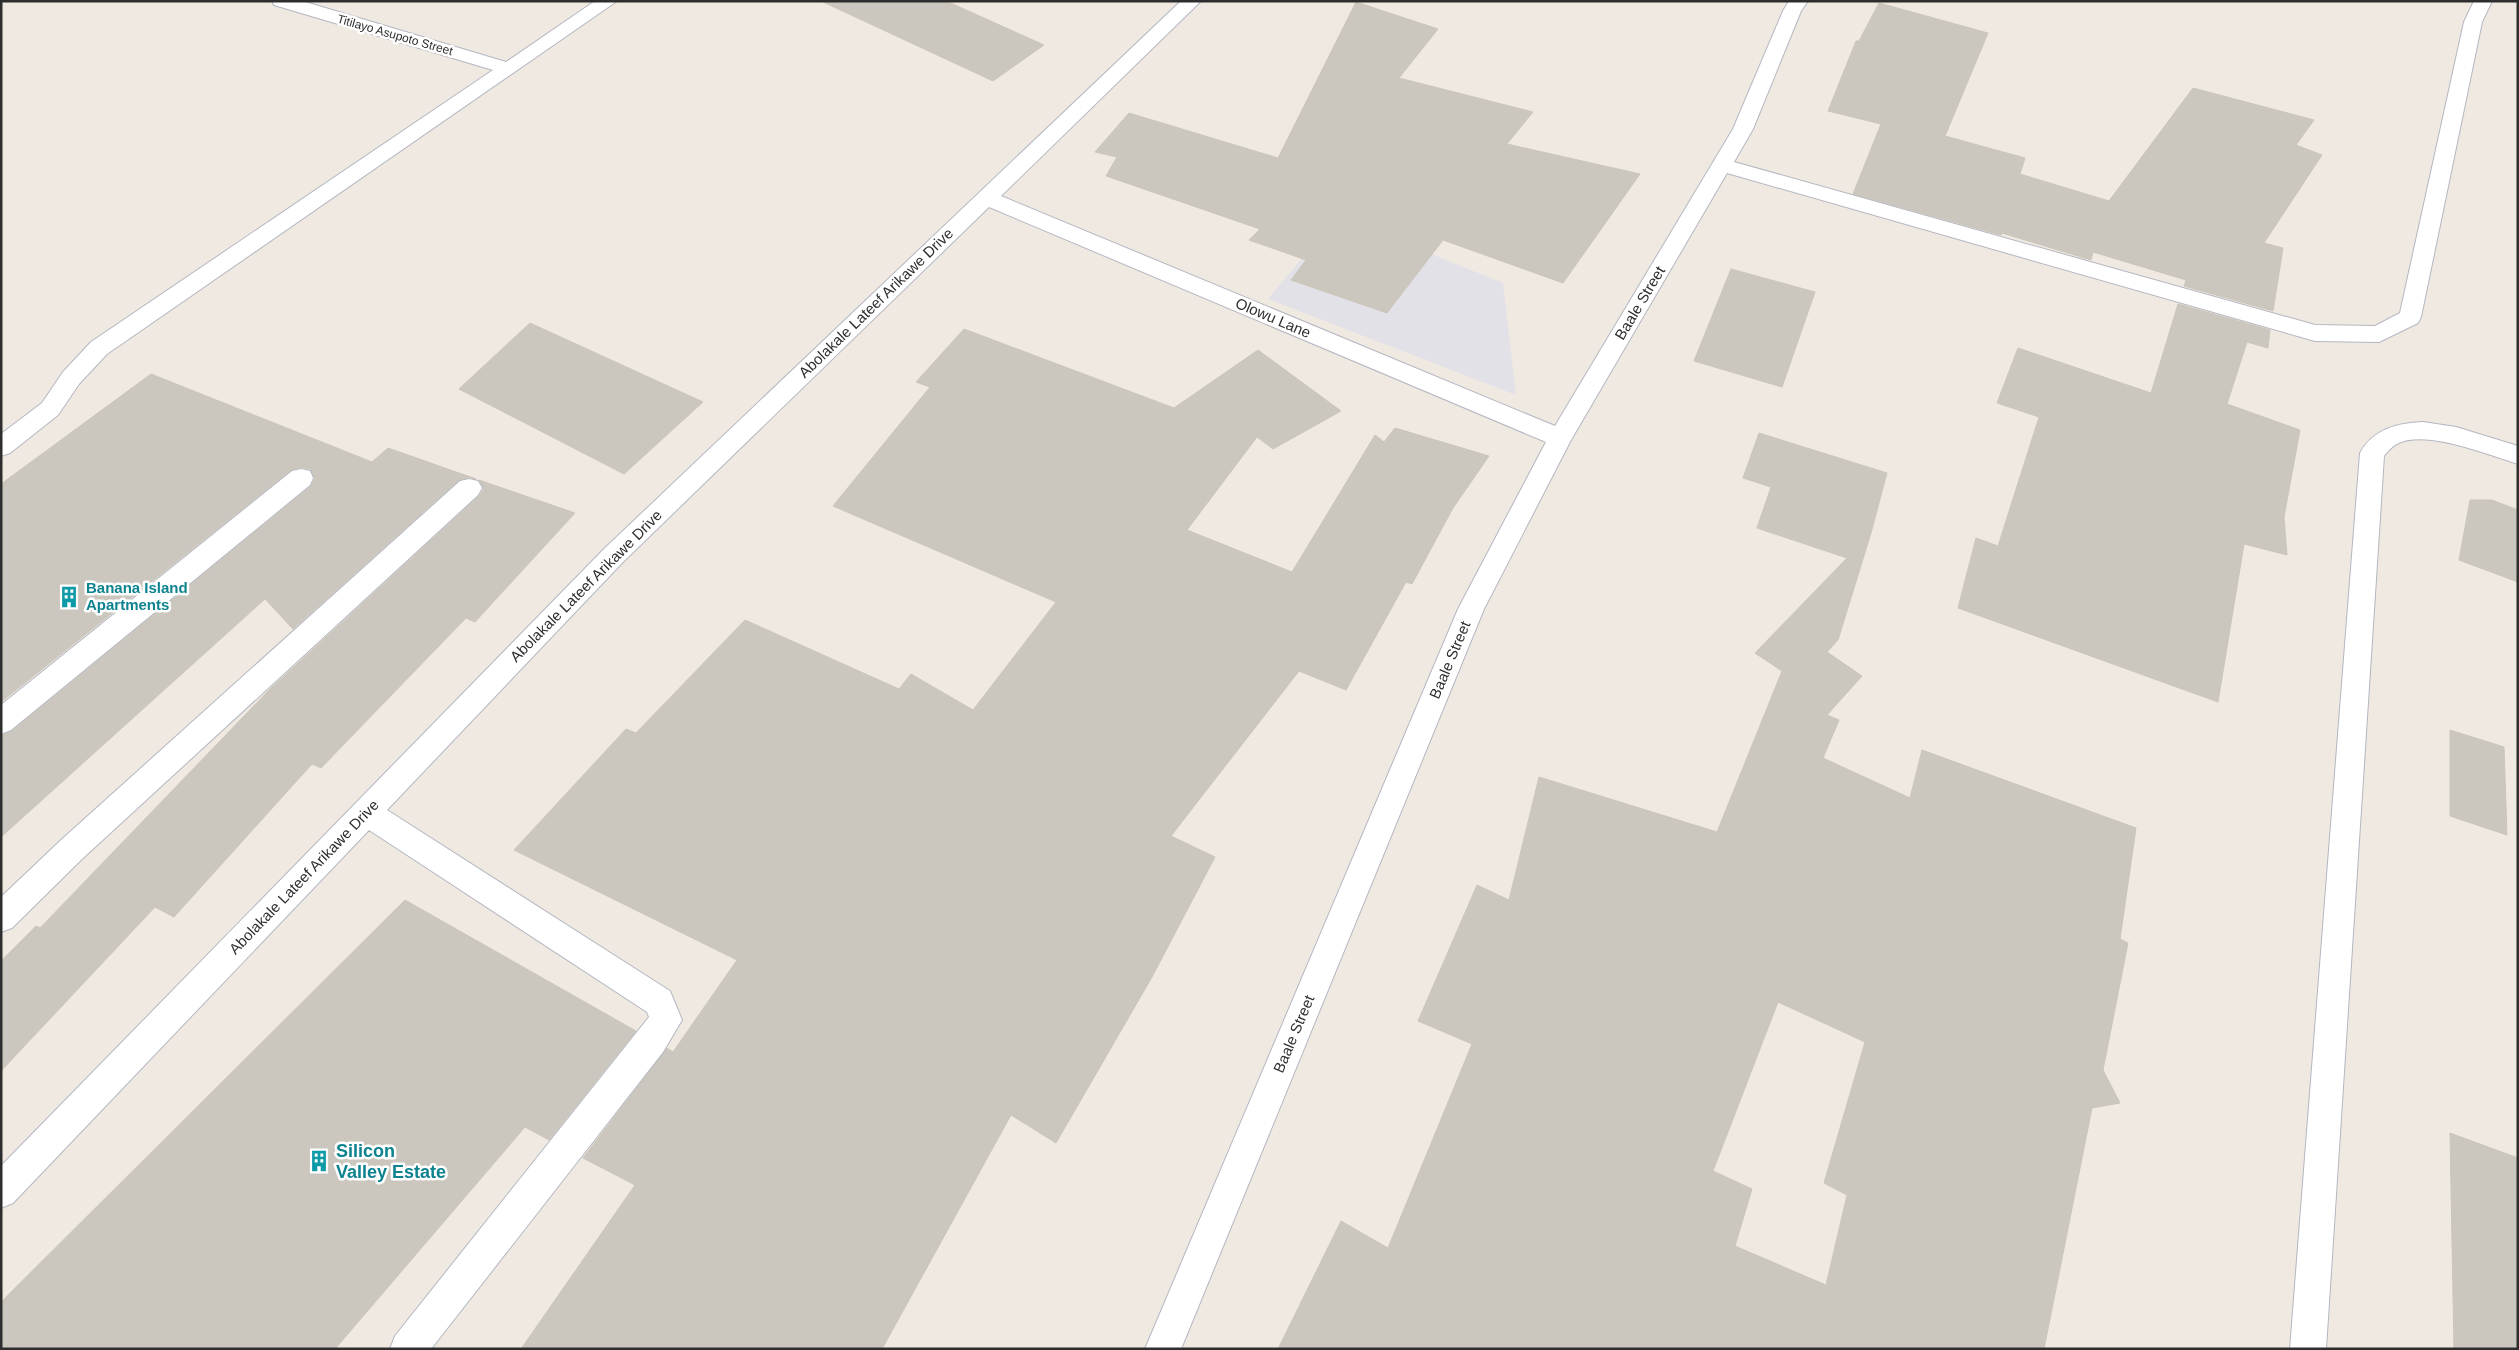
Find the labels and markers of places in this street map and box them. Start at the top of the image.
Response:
place label: Banana Island Apartments [86,579,188,613]
building icon: Banana Island Apartments [56,584,82,610]
place label: Silicon Valley Estate [336,1141,446,1182]
building icon: Silicon Valley Estate [306,1148,332,1174]

